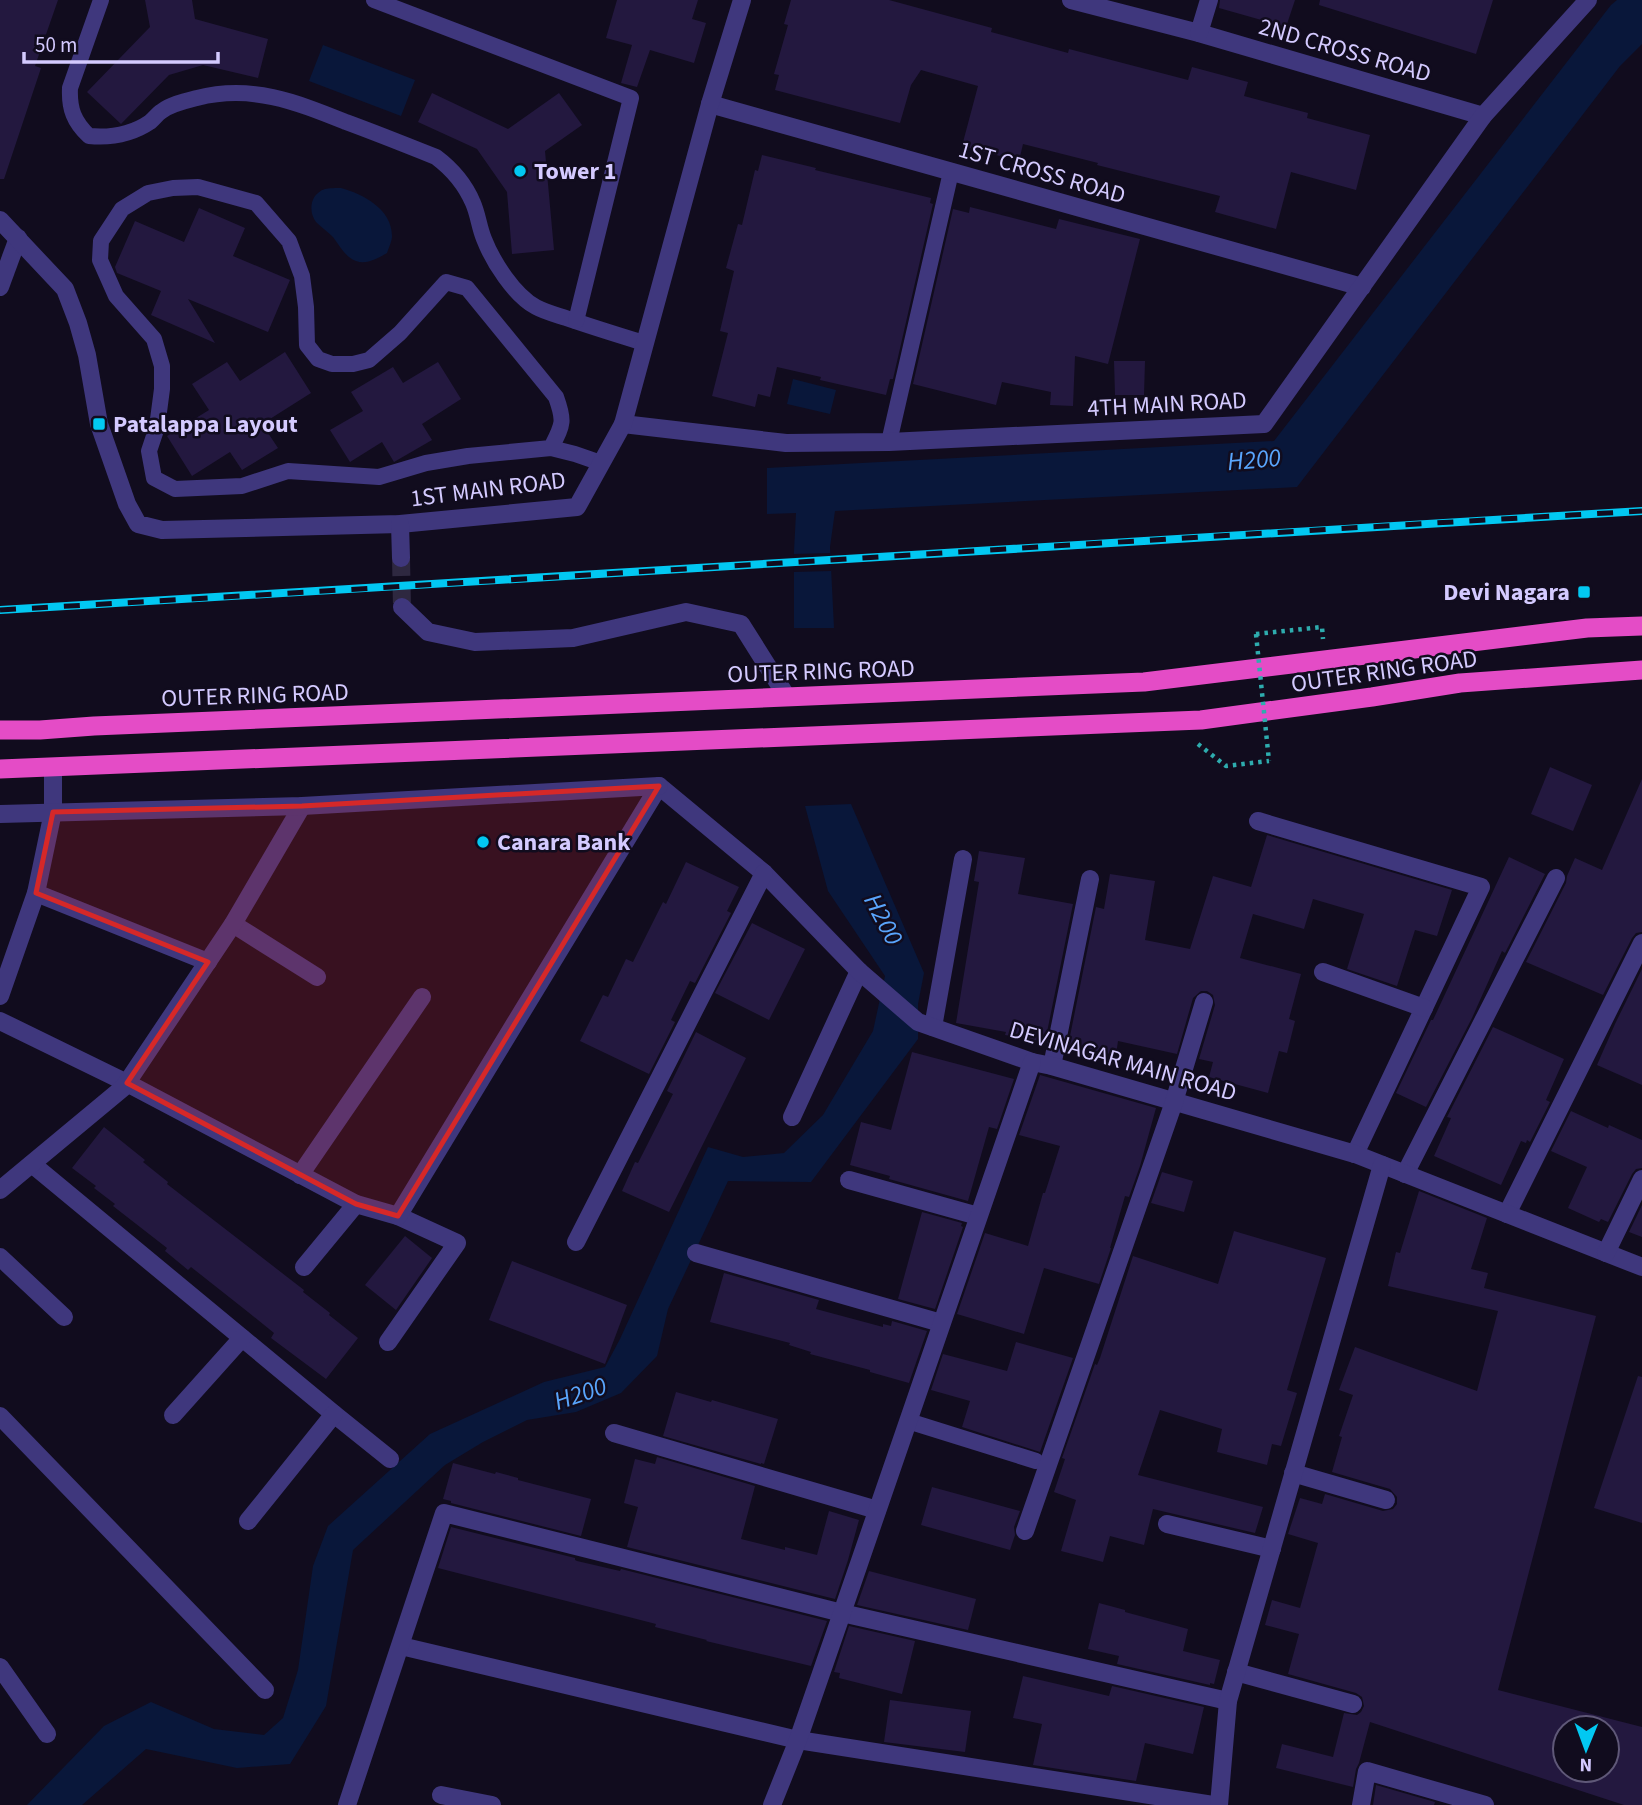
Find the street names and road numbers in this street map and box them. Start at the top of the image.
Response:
street label: 2ND CROSS ROAD [1255,9,1435,92]
street label: 1ST CROSS ROAD [954,132,1130,213]
street label: 4TH MAIN ROAD [1086,383,1248,426]
street label: 1ST MAIN ROAD [408,463,568,516]
street label: OUTER RING ROAD [1289,641,1479,702]
street label: OUTER RING ROAD [727,651,915,692]
street label: OUTER RING ROAD [161,675,349,716]
street label: DEVINAGAR MAIN ROAD [1005,1012,1241,1111]

